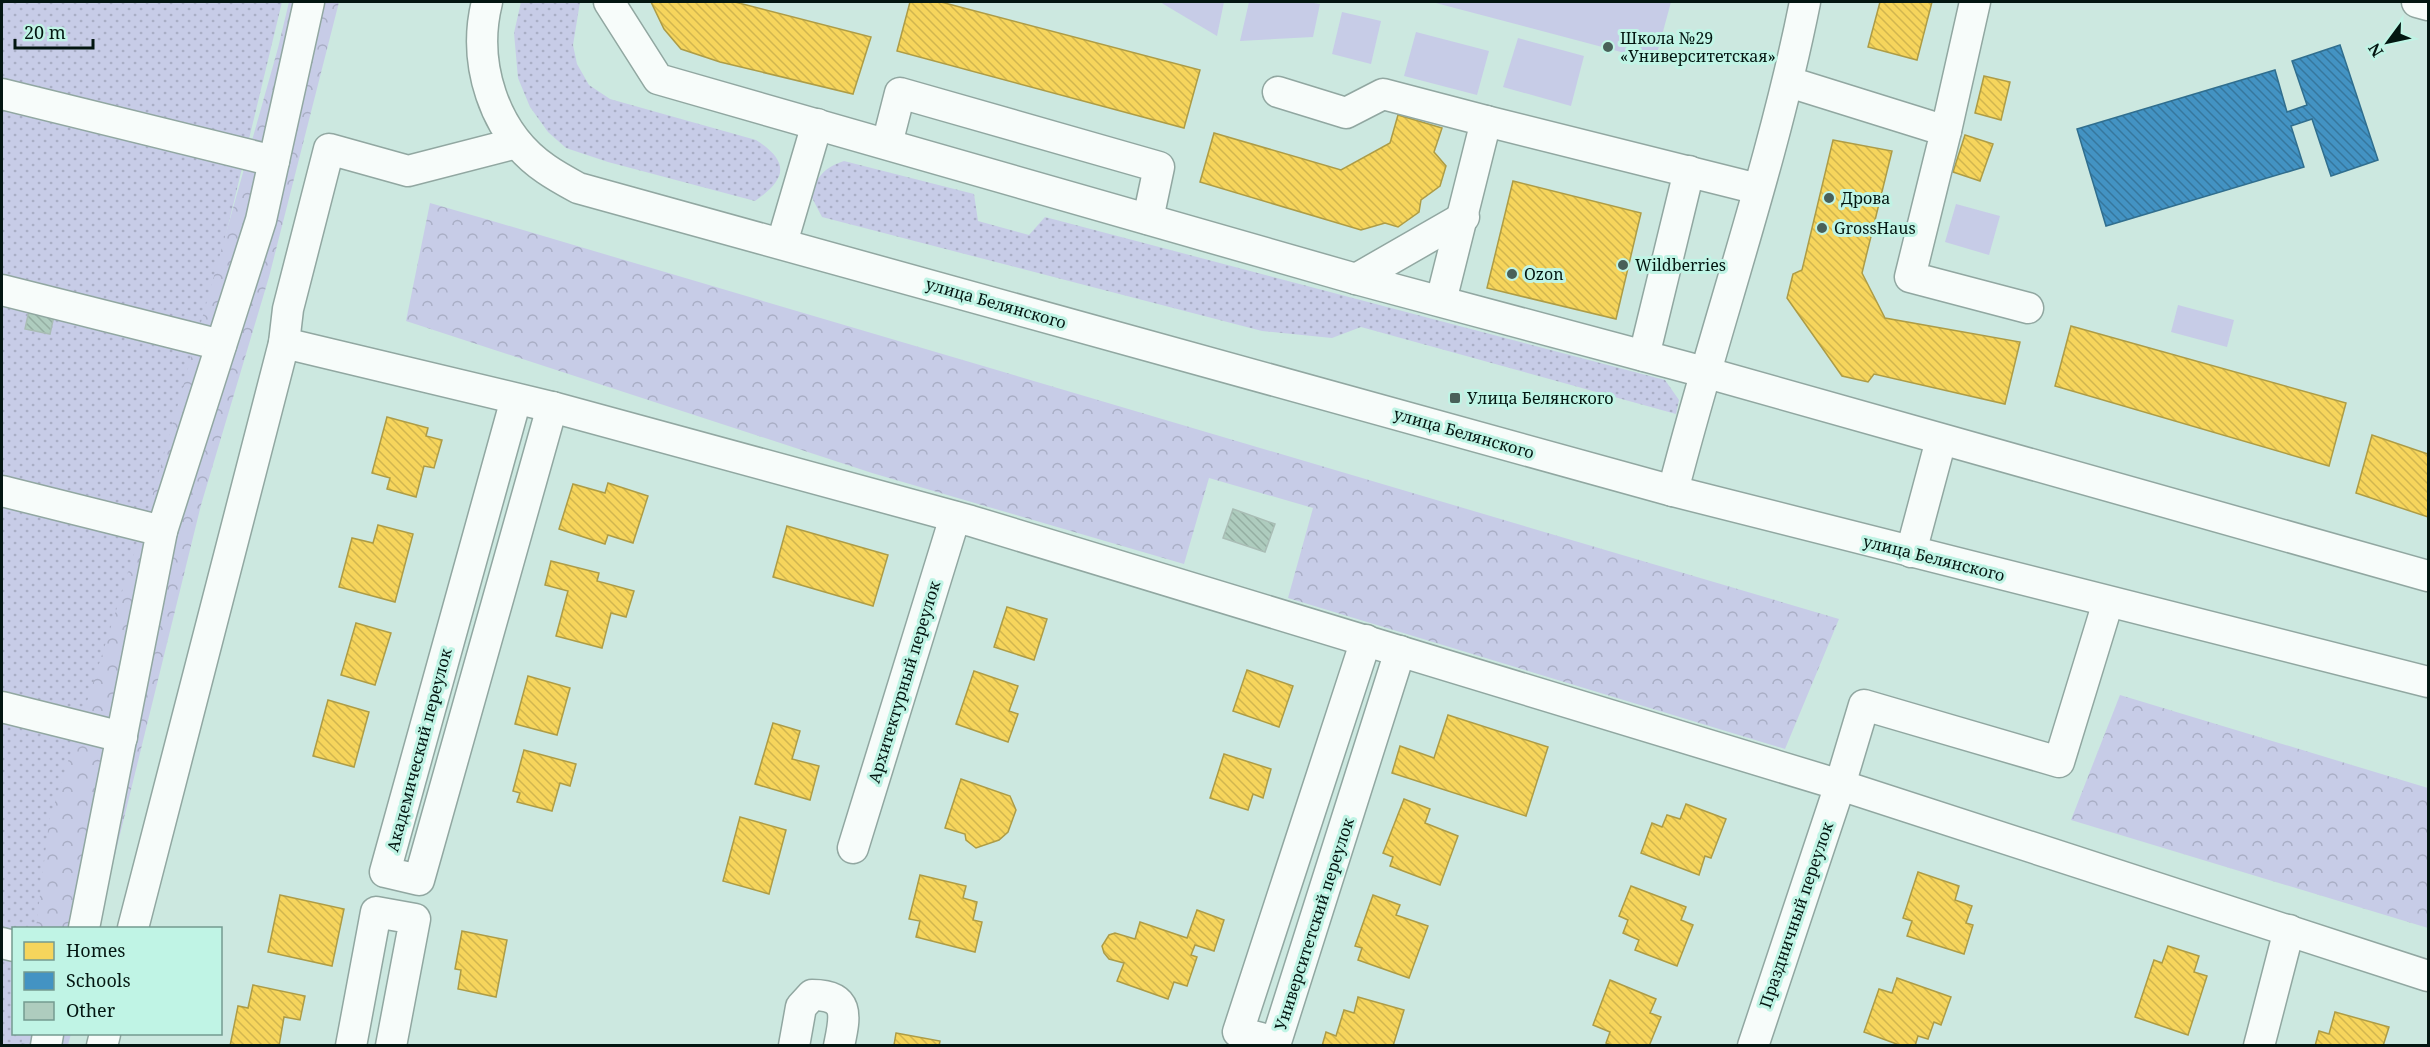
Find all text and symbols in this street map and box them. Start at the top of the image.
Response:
scale bar [15,12,93,50]
north arrow [2358,12,2418,72]
text: 20 m [24,20,66,44]
place label: Школа №29 «Университетская» [1620,27,1776,67]
text: N [2363,39,2388,61]
marker: Школа №29 «Университетская» [1601,40,1615,54]
place label: Дрова [1841,187,1890,209]
marker: Дрова [1822,191,1836,205]
place label: GrossHaus [1834,217,1916,239]
marker: GrossHaus [1815,221,1829,235]
place label: Wildberries [1635,254,1726,276]
marker: Wildberries [1616,258,1630,272]
place label: Ozon [1524,263,1564,285]
marker: Ozon [1505,267,1519,281]
street label: улица Белянского [923,272,1069,334]
place label: Улица Белянского [1467,387,1614,409]
marker: Улица Белянского [1448,391,1462,405]
street label: улица Белянского [1391,402,1537,464]
street label: улица Белянского [1861,530,2007,586]
street label: Архитектурный переулок [863,578,945,786]
street label: Академический переулок [381,645,457,854]
street label: Университетский переулок [1269,814,1359,1033]
street label: Праздничный переулок [1754,819,1838,1011]
legend [12,927,222,1035]
text: Homes [66,938,125,962]
text: Schools [66,968,131,992]
text: Other [66,998,116,1022]

